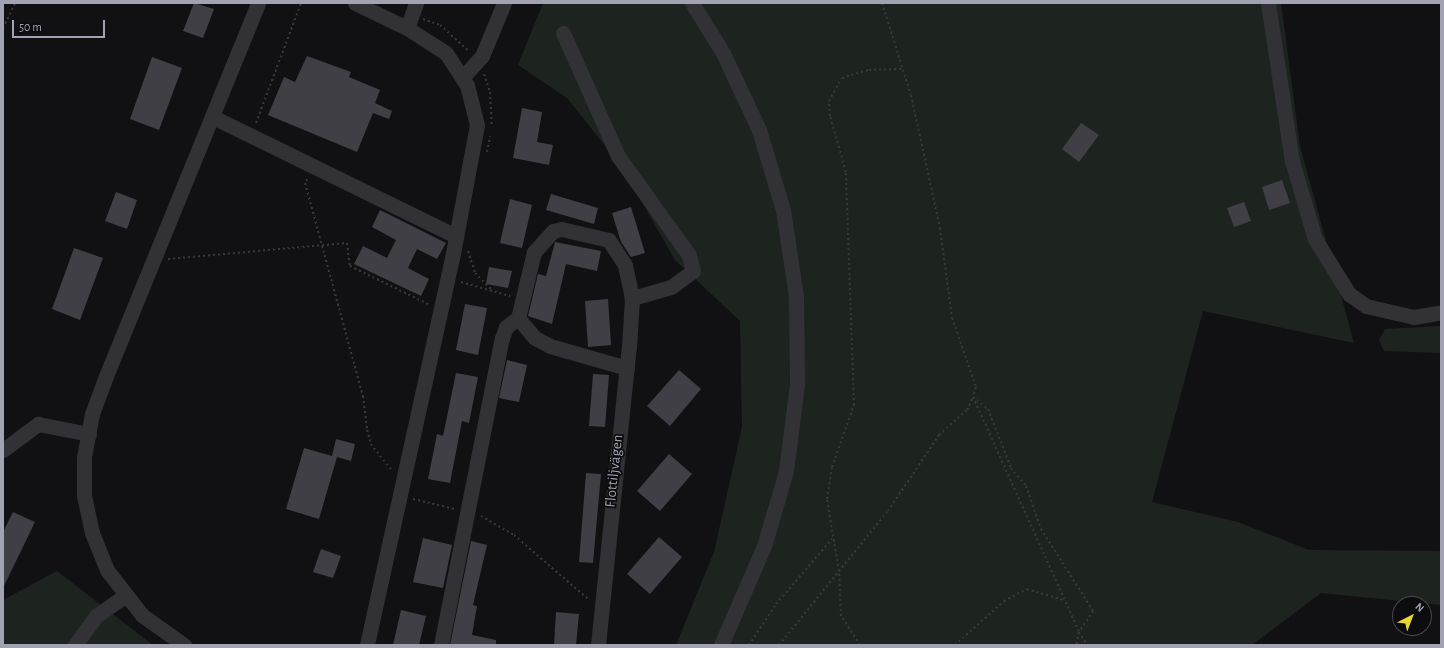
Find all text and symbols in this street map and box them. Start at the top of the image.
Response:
scale bar [14,12,107,38]
text: 50 m [19,21,42,33]
street label: Flottiljvägen [601,434,627,508]
north arrow [1392,596,1432,636]
text: N [1413,601,1426,614]

